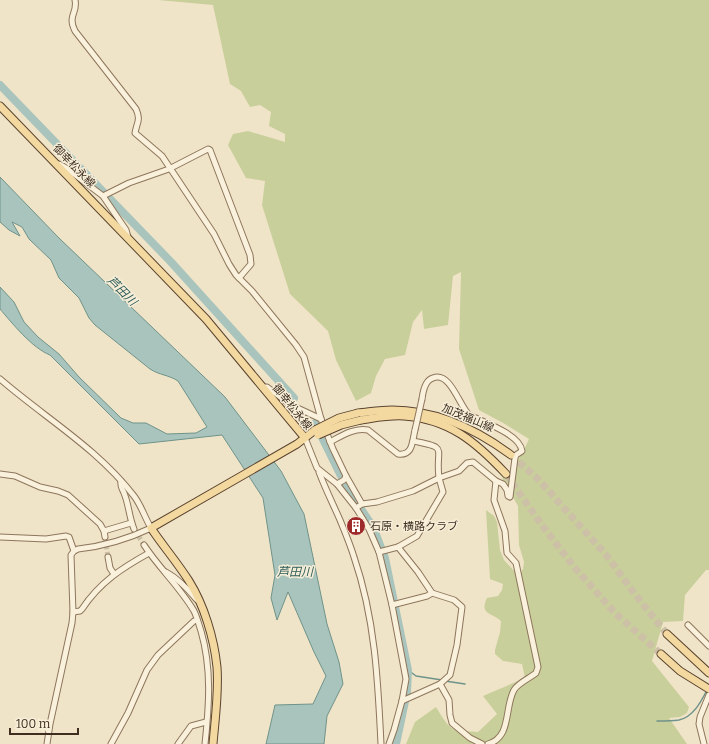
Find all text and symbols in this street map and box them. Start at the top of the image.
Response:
street label: 御幸松永線 [50,141,98,190]
water label: 芦田川 [104,273,141,310]
street label: 御幸松永線 [269,381,314,432]
street label: 加茂福山線 [440,401,496,435]
building icon: 石原・横路クラブ [345,515,367,537]
place label: 石原・横路クラブ [370,520,458,533]
water label: 芦田川 [277,565,315,579]
scale bar [10,710,78,736]
text: 100 m [16,717,51,731]

